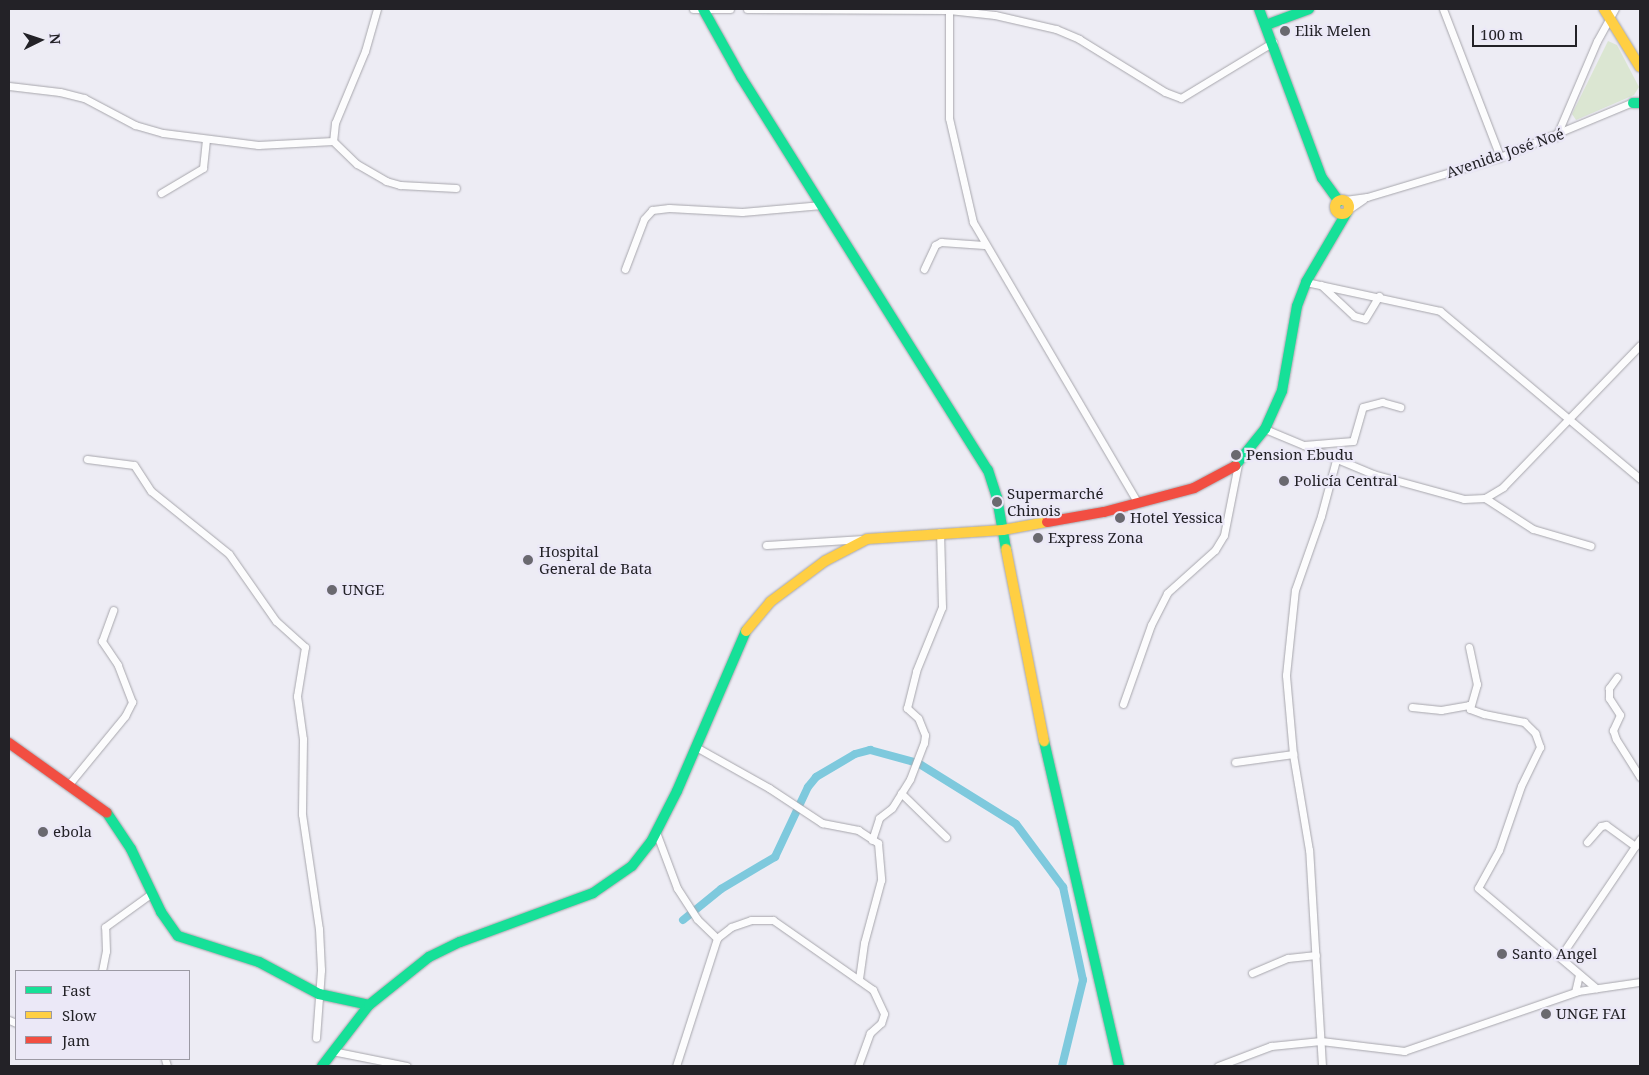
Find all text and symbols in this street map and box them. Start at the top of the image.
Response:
north arrow [15,15,65,65]
scale bar [1474,15,1579,47]
place label: Elik Melen [1295,22,1371,40]
text: 100 m [1480,24,1523,44]
marker: Elik Melen [1279,25,1291,37]
text: N [46,33,65,45]
street label: Avenida José Noé [1444,124,1566,182]
place label: Pension Ebudu [1246,446,1353,464]
marker: Pension Ebudu [1230,449,1242,461]
place label: Policía Central [1294,472,1398,490]
marker: Policía Central [1278,475,1290,487]
place label: Supermarché Chinois [1007,484,1104,519]
marker: Supermarché Chinois [991,496,1003,508]
place label: Hotel Yessica [1130,509,1223,527]
marker: Hotel Yessica [1114,512,1126,524]
place label: Express Zona [1048,529,1143,547]
marker: Express Zona [1032,532,1044,544]
place label: Hospital General de Bata [539,542,652,577]
marker: Hospital General de Bata [521,553,535,567]
place label: UNGE [342,581,384,599]
marker: UNGE [326,584,338,596]
place label: ebola [53,823,92,841]
marker: ebola [37,826,49,838]
place label: Santo Angel [1512,945,1597,963]
marker: Santo Angel [1496,948,1508,960]
legend [15,970,190,1060]
text: Fast [62,980,91,1000]
text: Slow [62,1005,96,1025]
place label: UNGE FAI [1556,1005,1626,1023]
marker: UNGE FAI [1540,1008,1552,1020]
text: Jam [62,1030,90,1050]

